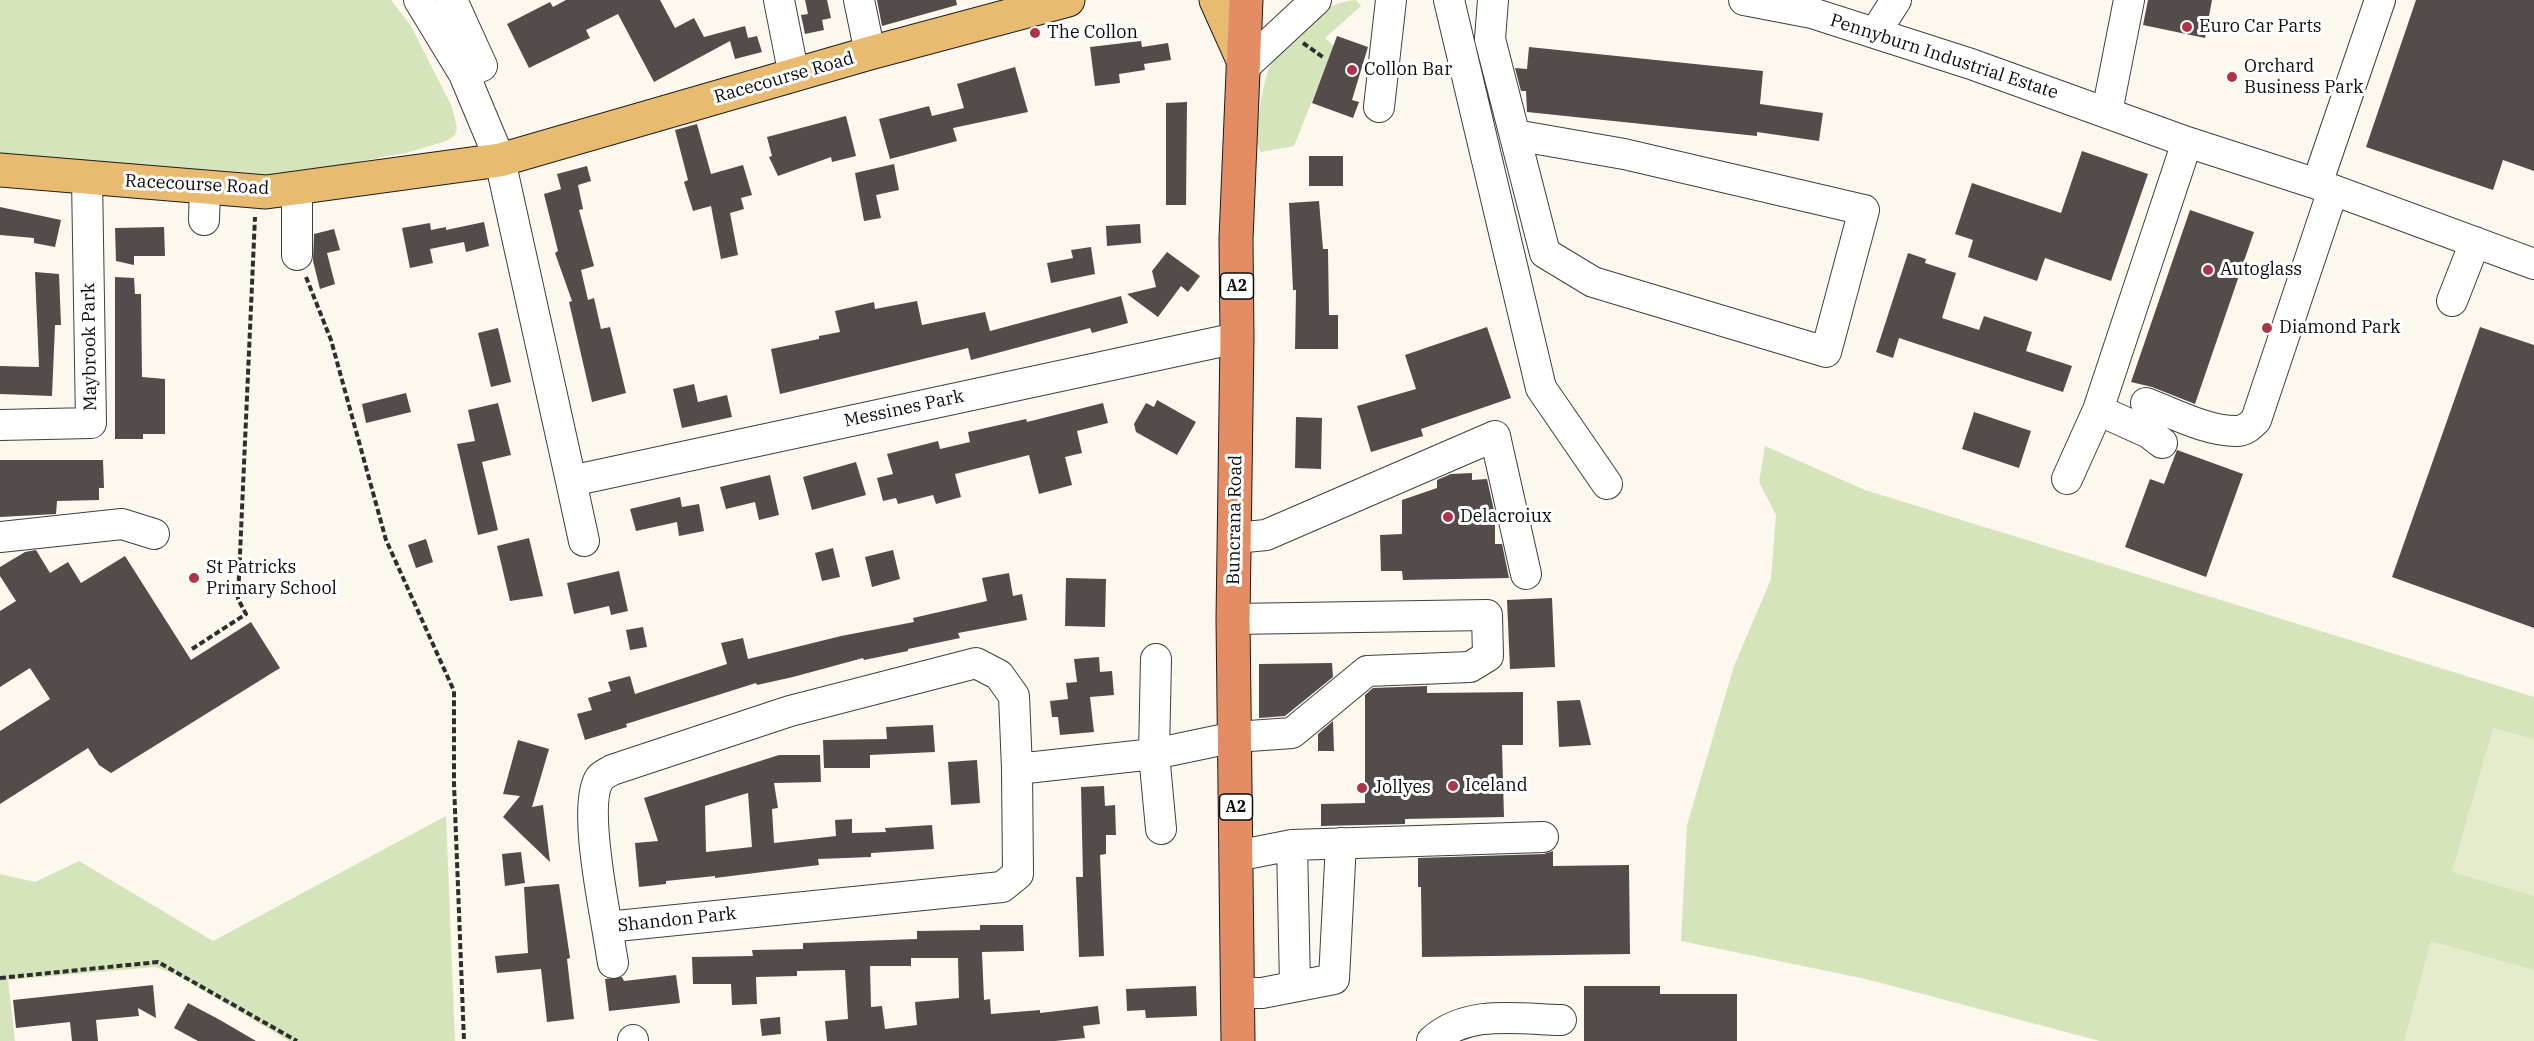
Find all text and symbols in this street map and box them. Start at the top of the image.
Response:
street label: Pennyburn Industrial Estate [1827,10,2061,104]
place label: Euro Car Parts [2199,16,2322,38]
marker: Euro Car Parts [2180,20,2194,34]
place label: The Collon [1047,22,1138,44]
marker: The Collon [1028,26,1042,40]
street label: Racecourse Road [712,48,856,108]
place label: Orchard Business Park [2244,56,2364,98]
place label: Collon Bar [1364,59,1452,81]
marker: Collon Bar [1345,63,1359,77]
marker: Orchard Business Park [2225,70,2239,84]
street label: Racecourse Road [124,170,270,200]
place label: Autoglass [2220,259,2302,281]
marker: Autoglass [2201,263,2215,277]
road number: A2 [1220,273,1254,299]
street label: Maybrook Park [78,283,102,411]
place label: Diamond Park [2279,317,2400,339]
marker: Diamond Park [2260,321,2274,335]
street label: Messines Park [842,386,966,432]
street label: Buncrana Road [1223,455,1247,585]
place label: Delacroiux [1460,506,1552,528]
marker: Delacroiux [1441,510,1455,524]
place label: St Patricks Primary School [206,557,337,600]
marker: St Patricks Primary School [187,571,201,585]
place label: Iceland [1465,775,1528,797]
place label: Jollyes [1374,777,1431,799]
marker: Iceland [1446,779,1460,793]
marker: Jollyes [1355,781,1369,795]
road number: A2 [1220,794,1252,820]
street label: Shandon Park [617,903,737,937]

